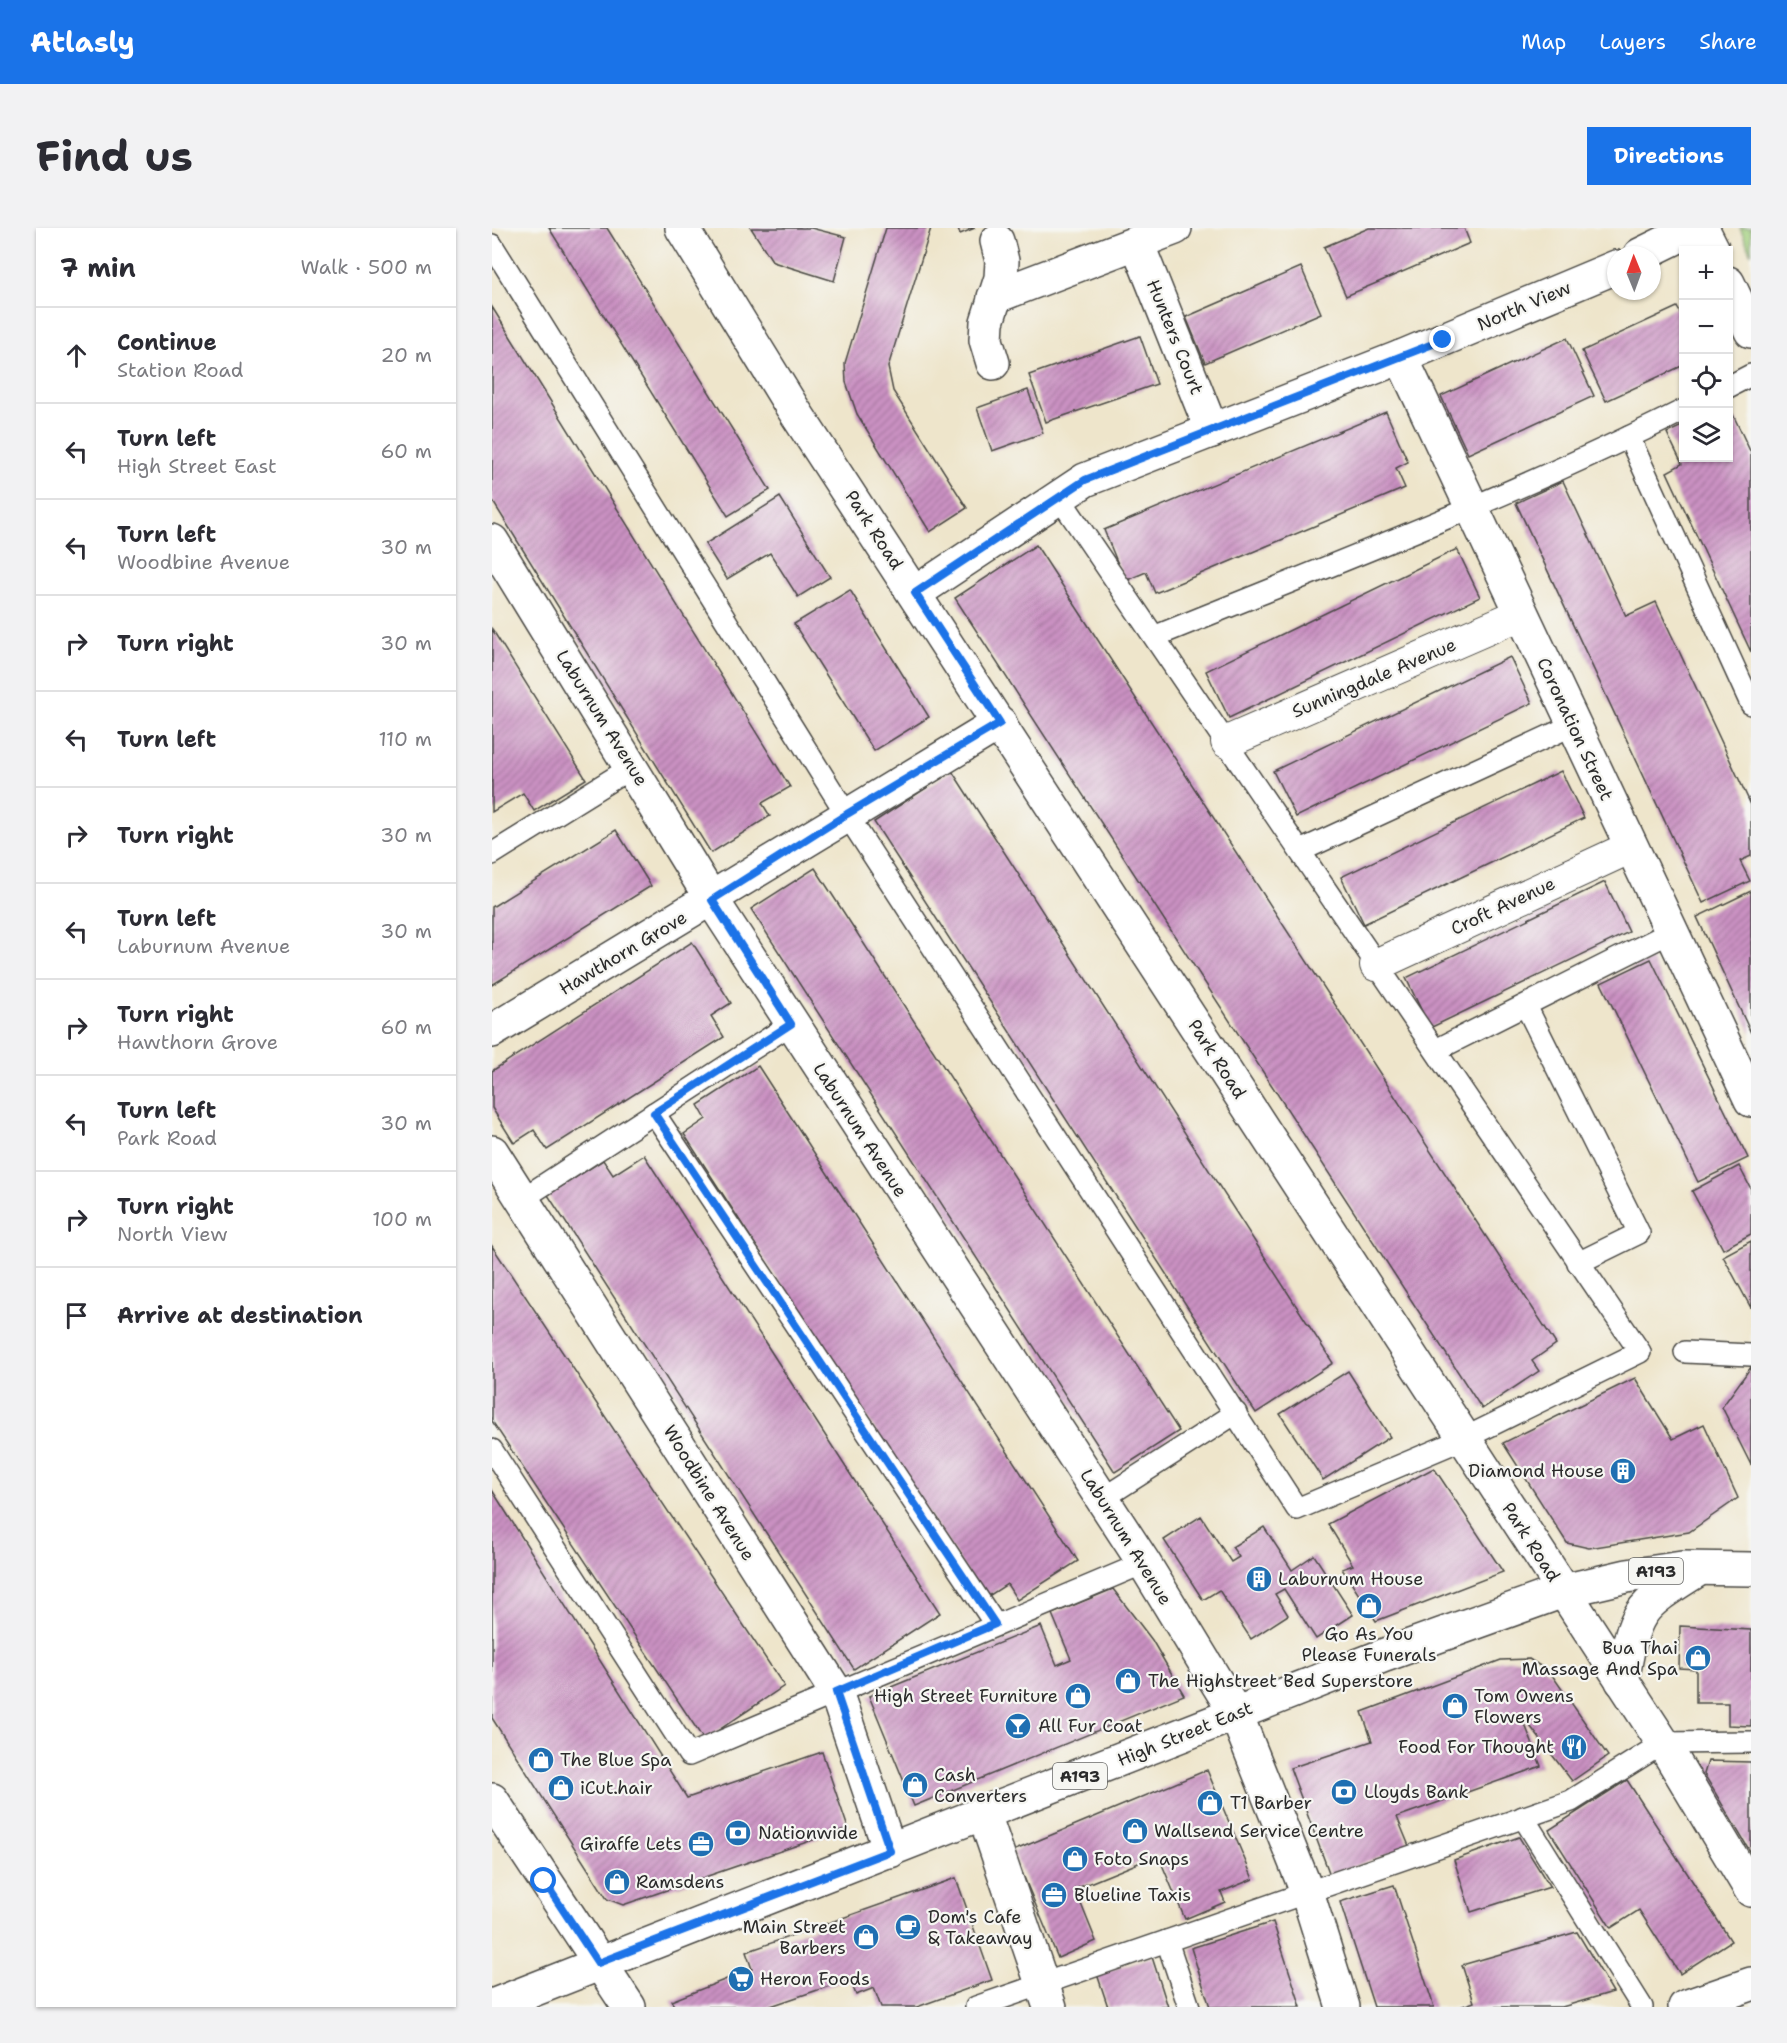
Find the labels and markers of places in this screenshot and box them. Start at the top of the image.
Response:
building icon: Diamond House [1608,1456,1638,1486]
place label: Diamond House [1468,1459,1604,1483]
building icon: Laburnum House [1244,1564,1274,1594]
place label: Laburnum House [1278,1567,1423,1591]
shop icon: Go As You Please Funerals [1354,1591,1384,1621]
place label: Go As You Please Funerals [1301,1622,1437,1667]
place label: Bua Thai Massage And Spa [1522,1636,1678,1681]
shop icon: Bua Thai Massage And Spa [1683,1643,1713,1673]
shop icon: The Highstreet Bed Superstore [1113,1666,1143,1696]
place label: The Highstreet Bed Superstore [1148,1669,1413,1693]
shop icon: High Street Furniture [1063,1681,1093,1711]
place label: High Street Furniture [874,1684,1058,1708]
place label: Tom Owens Flowers [1474,1684,1574,1729]
shop icon: Tom Owens Flowers [1440,1691,1470,1721]
bar icon: All Fur Coat [1003,1711,1033,1741]
place label: All Fur Coat [1038,1714,1143,1738]
restaurant icon: Food For Thought [1559,1732,1589,1762]
place label: Food For Thought [1398,1735,1554,1759]
shop icon: The Blue Spa [526,1745,556,1775]
place label: The Blue Spa [560,1748,671,1772]
place label: Cash Converters [934,1763,1027,1808]
shop icon: Cash Converters [900,1770,930,1800]
shop icon: iCut.hair [546,1773,576,1803]
place label: iCut.hair [580,1776,653,1800]
bank icon: Lloyds Bank [1329,1777,1359,1807]
place label: Lloyds Bank [1364,1780,1469,1804]
shop icon: T1 Barber [1195,1788,1225,1818]
place label: T1 Barber [1230,1791,1312,1815]
shop icon: Wallsend Service Centre [1120,1816,1150,1846]
bank icon: Nationwide [723,1818,753,1848]
place label: Wallsend Service Centre [1154,1819,1364,1843]
place label: Nationwide [758,1821,858,1845]
office icon: Giraffe Lets [686,1829,716,1859]
place label: Giraffe Lets [580,1832,682,1856]
shop icon: Foto Snaps [1060,1844,1090,1874]
place label: Foto Snaps [1094,1847,1189,1871]
shop icon: Ramsdens [602,1867,632,1897]
place label: Ramsdens [636,1870,724,1894]
office icon: Blueline Taxis [1039,1880,1069,1910]
place label: Blueline Taxis [1074,1883,1191,1907]
place label: Dom's Cafe & Takeaway [928,1905,1033,1950]
cafe icon: Dom's Cafe & Takeaway [893,1912,923,1942]
place label: Main Street Barbers [743,1915,846,1960]
shop icon: Main Street Barbers [851,1922,881,1952]
supermarket icon: Heron Foods [726,1964,756,1994]
place label: Heron Foods [760,1967,870,1991]

